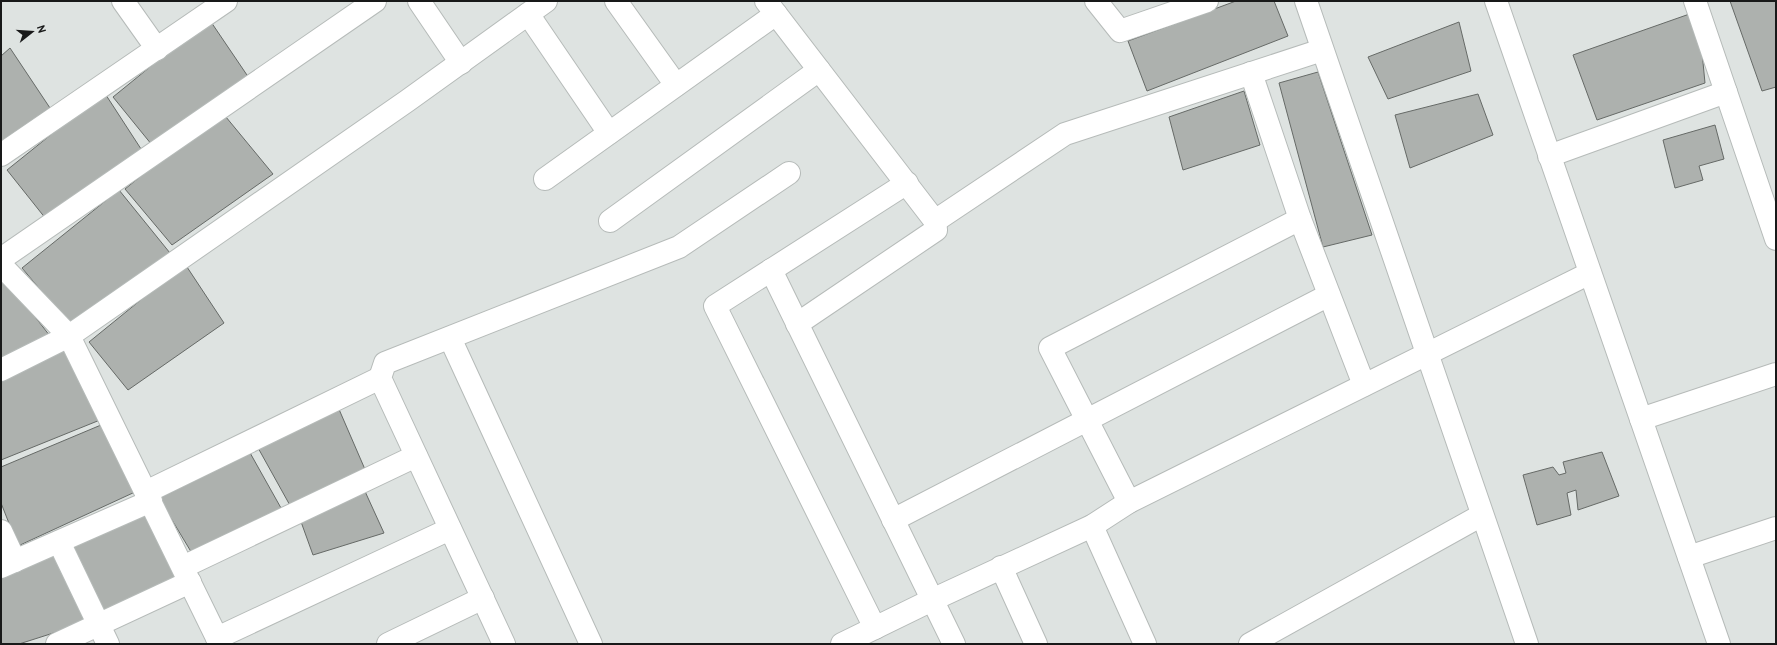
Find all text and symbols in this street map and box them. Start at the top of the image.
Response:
north arrow [12,12,52,52]
text: N [34,24,49,35]

